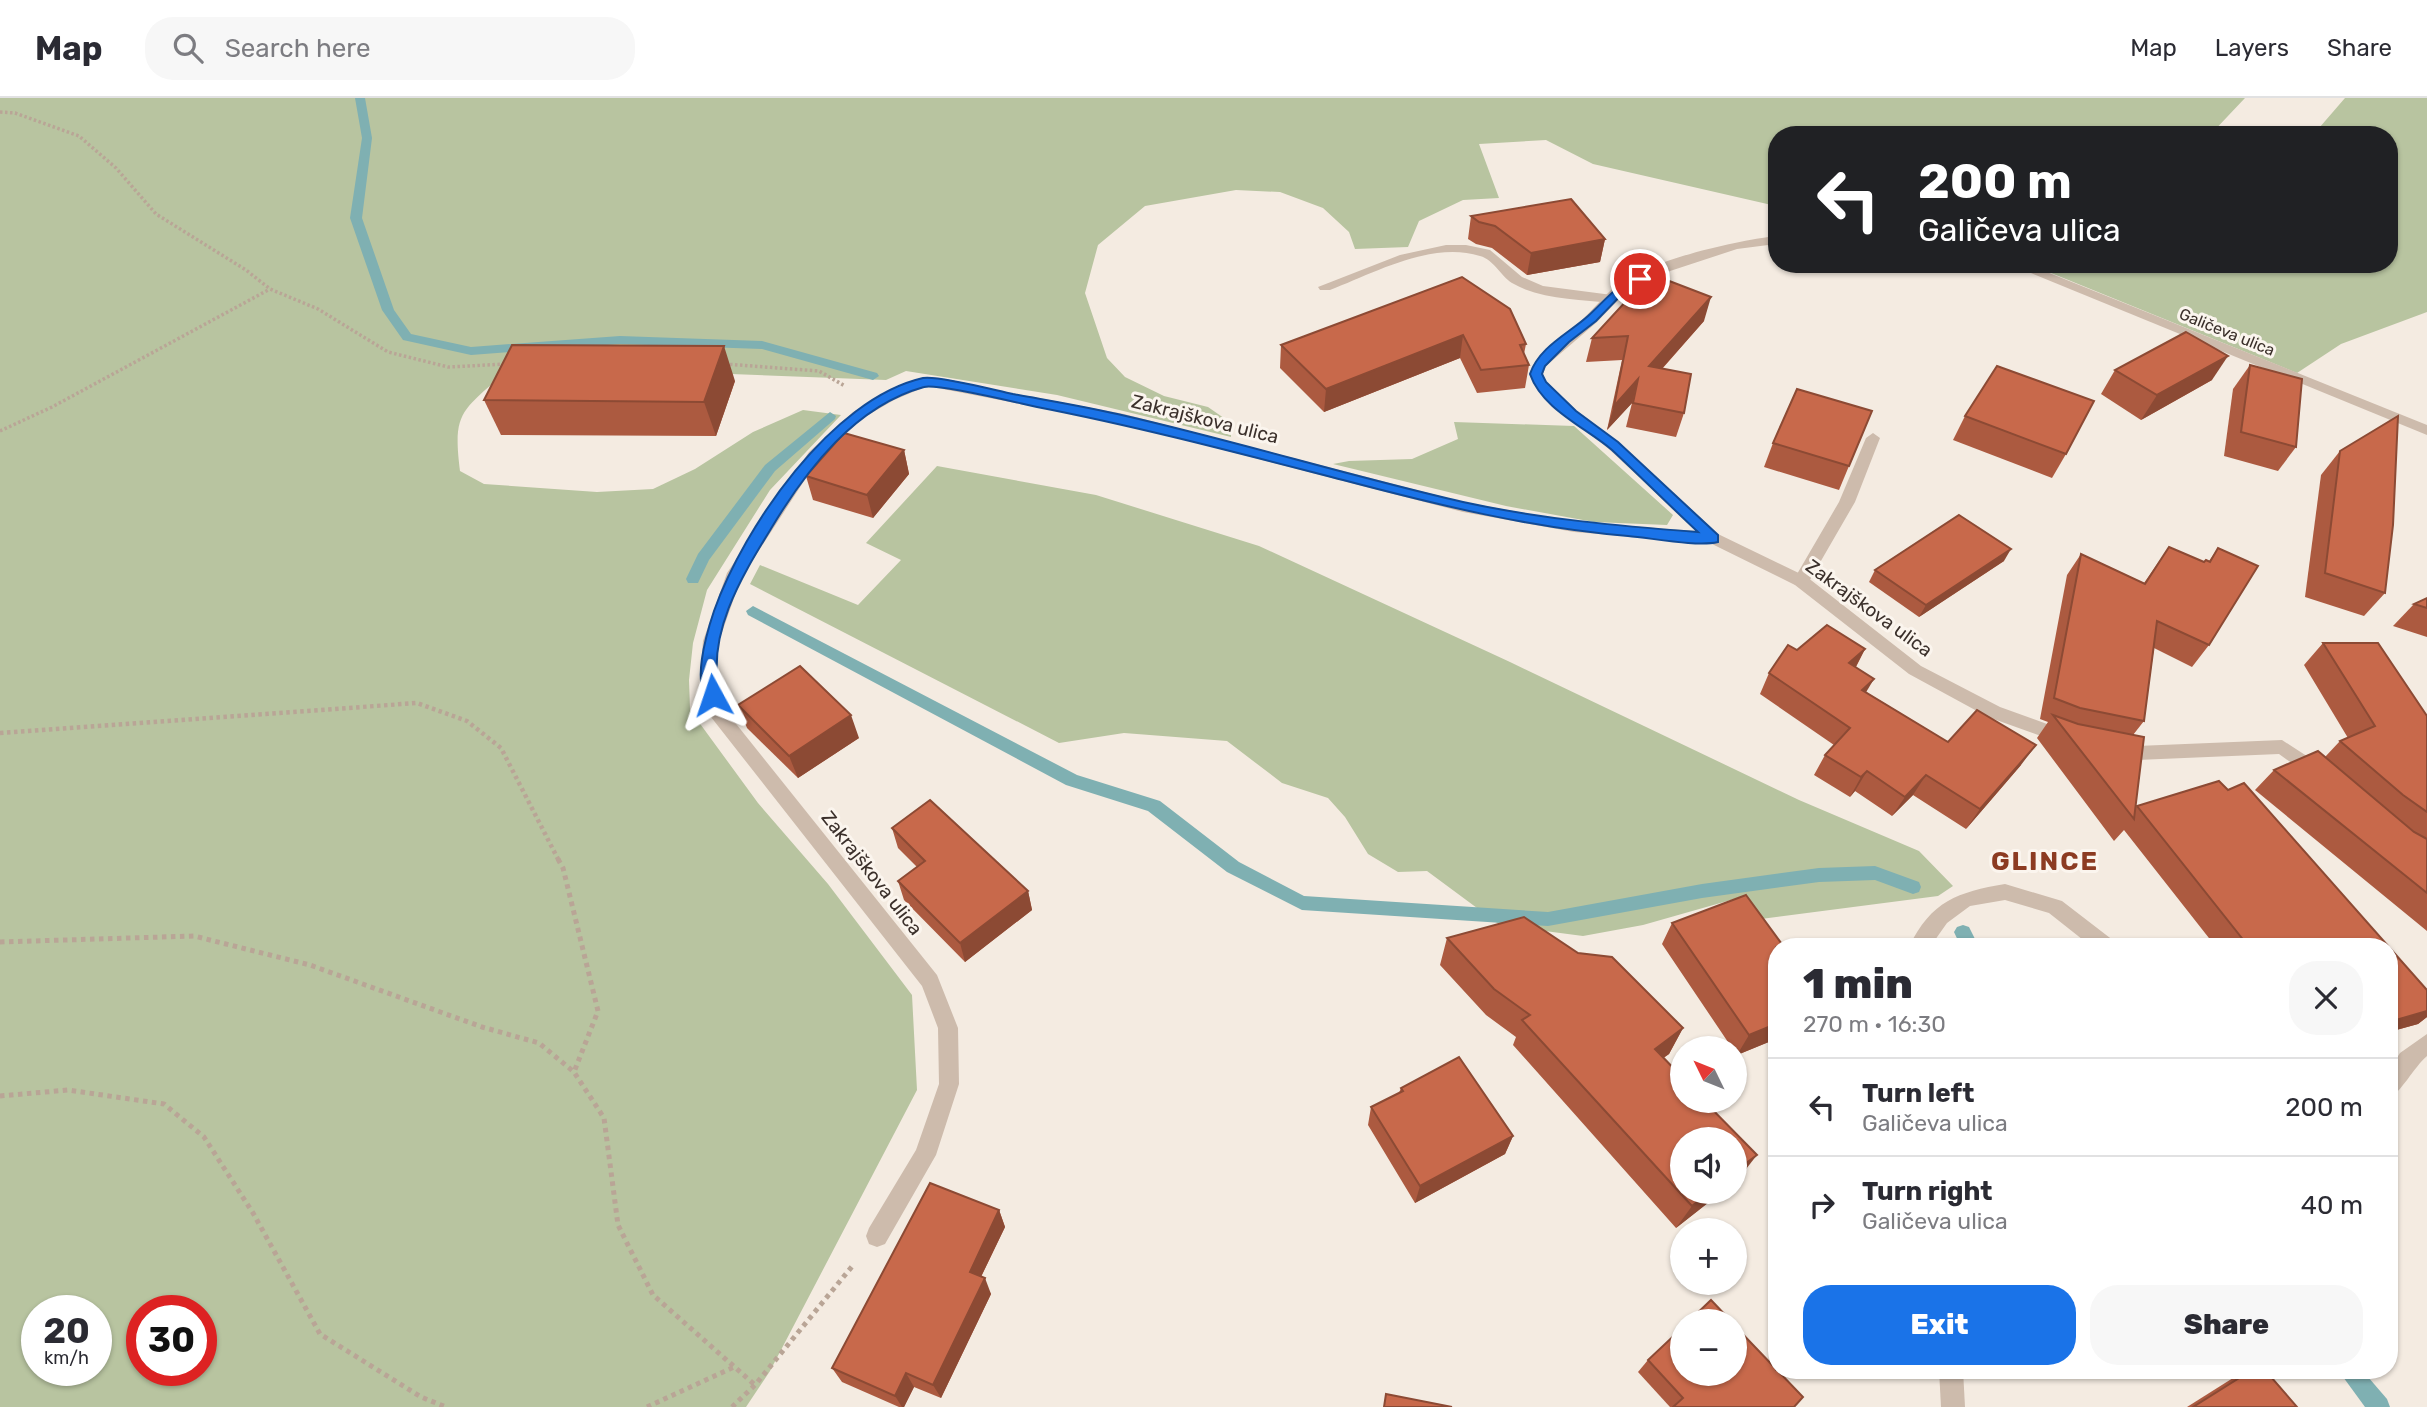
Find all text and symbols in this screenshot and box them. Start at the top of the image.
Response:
search box [145,17,635,80]
text: Map [35,29,103,68]
icon: search [169,29,207,67]
text: Search here [225,33,370,64]
text: Map [2130,34,2177,62]
text: Layers [2215,34,2289,62]
text: Share [2327,34,2392,62]
text: 200 m [1918,152,2072,210]
icon: left [1803,154,1894,245]
text: Galičeva ulica [1918,211,2121,249]
pin [1610,249,1670,309]
icon: arrive [1621,260,1659,298]
street label: Galičeva ulica [2176,304,2278,360]
street label: Zakrajškova ulica [1129,390,1281,448]
street label: Zakrajškova ulica [1801,554,1937,662]
position arrow [676,658,750,732]
street label: Zakrajškova ulica [817,807,927,939]
district label: GLINCE [1991,846,2099,877]
text: 1 min [1803,959,1913,1009]
button: close [2289,961,2363,1035]
text: 270 m · 16:30 [1803,1010,1946,1038]
north arrow [1670,1036,1746,1113]
map controls [1670,1036,1747,1386]
text: Turn left [1862,1078,1974,1109]
icon: left [1803,1088,1841,1126]
text: 200 m [2285,1092,2363,1123]
text: Galičeva ulica [1862,1109,2008,1137]
button: sound [1670,1127,1747,1204]
text: Turn right [1862,1176,1992,1207]
icon: right [1803,1186,1841,1224]
text: 40 m [2301,1190,2363,1221]
text: Galičeva ulica [1862,1207,2008,1235]
button: + [1670,1218,1747,1295]
button: Exit [1803,1285,2076,1365]
button: Share [2090,1285,2363,1365]
speed limit sign: 30 [126,1295,217,1386]
button: − [1670,1309,1747,1386]
text: 20 [43,1310,90,1352]
text: km/h [44,1347,89,1369]

